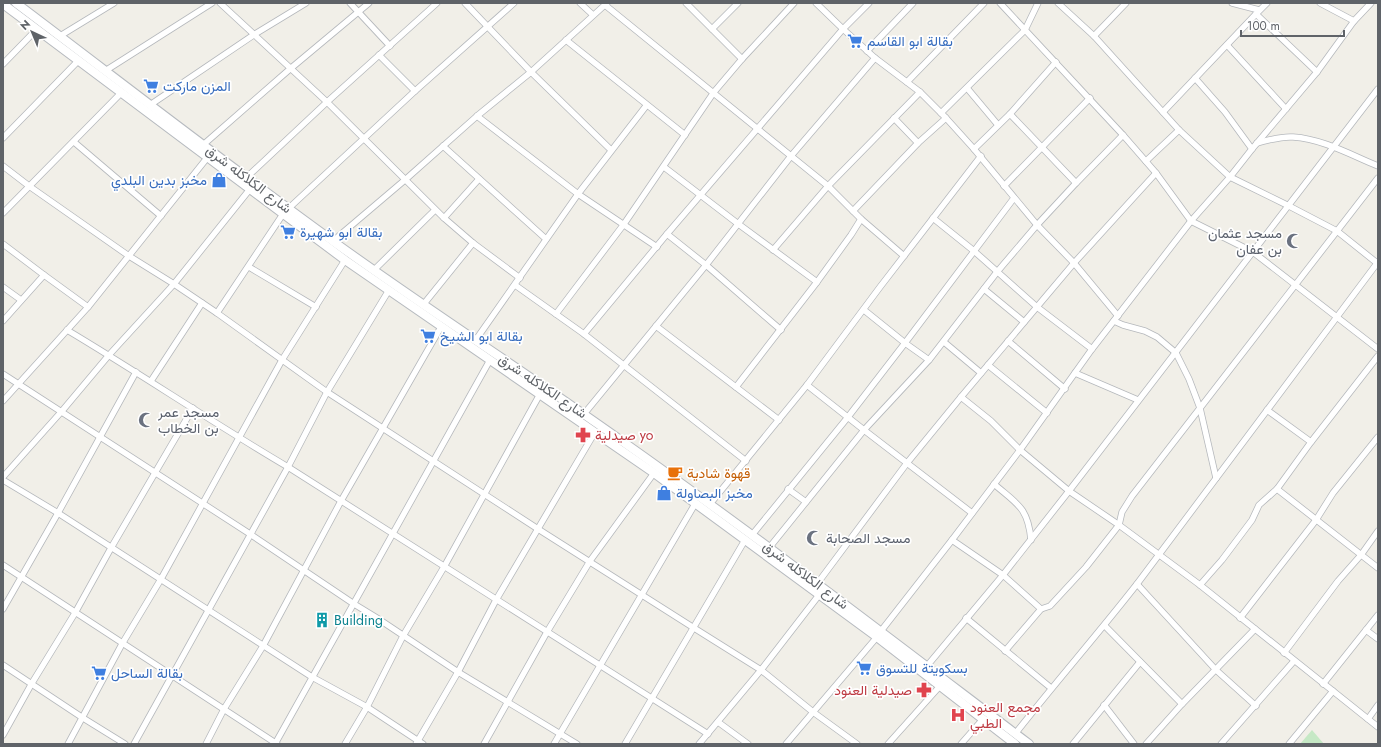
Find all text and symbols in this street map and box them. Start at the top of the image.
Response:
north arrow [12,12,52,52]
scale bar [1241,12,1344,38]
text: N [16,16,34,34]
text: 100 m [1247,17,1280,35]
place label: بقالة ابو القاسم [867,31,953,51]
supermarket icon: بقالة ابو القاسم [846,32,864,50]
place label: المزن ماركت [163,76,231,96]
supermarket icon: المزن ماركت [142,77,160,95]
street label: شارع الكلاكله شرق [201,140,296,219]
place label: مخبز بدين البلدي [111,170,207,192]
shop icon: مخبز بدين البلدي [210,171,228,189]
place label: بقالة ابو شهيرة [300,222,382,242]
supermarket icon: بقالة ابو شهيرة [279,223,297,241]
place label: مسجد عثمان بن عفان [1208,223,1282,259]
mosque icon: مسجد عثمان بن عفان [1285,232,1303,250]
place label: بقالة ابو الشيخ [440,326,523,347]
supermarket icon: بقالة ابو الشيخ [419,327,437,345]
street label: شارع الكلاكله شرق [494,349,591,424]
place label: مسجد عمر بن الخطاب [157,402,219,438]
mosque icon: مسجد عمر بن الخطاب [137,411,155,429]
place label: صيدلية yo [595,425,654,445]
pharmacy icon: صيدلية yo [574,426,592,444]
place label: قهوة شادية [687,463,750,483]
cafe icon: قهوة شادية [666,464,684,482]
place label: مخبز البصاولة [676,483,753,503]
shop icon: مخبز البصاولة [655,484,673,502]
place label: مسجد الصحابة [826,528,910,548]
mosque icon: مسجد الصحابة [805,529,823,547]
street label: شارع الكلاكله شرق [758,536,853,615]
place label: Building [334,610,383,630]
building icon: Building [313,611,331,629]
place label: بسكويتة للتسوق [876,658,968,678]
supermarket icon: بسكويتة للتسوق [855,659,873,677]
place label: بقالة الساحل [111,663,183,683]
supermarket icon: بقالة الساحل [90,664,108,682]
place label: صيدلية العنود [834,680,912,700]
pharmacy icon: صيدلية العنود [915,681,933,699]
place label: مجمع العنود الطبي [970,697,1041,735]
hospital icon: مجمع العنود الطبي [949,706,967,724]

